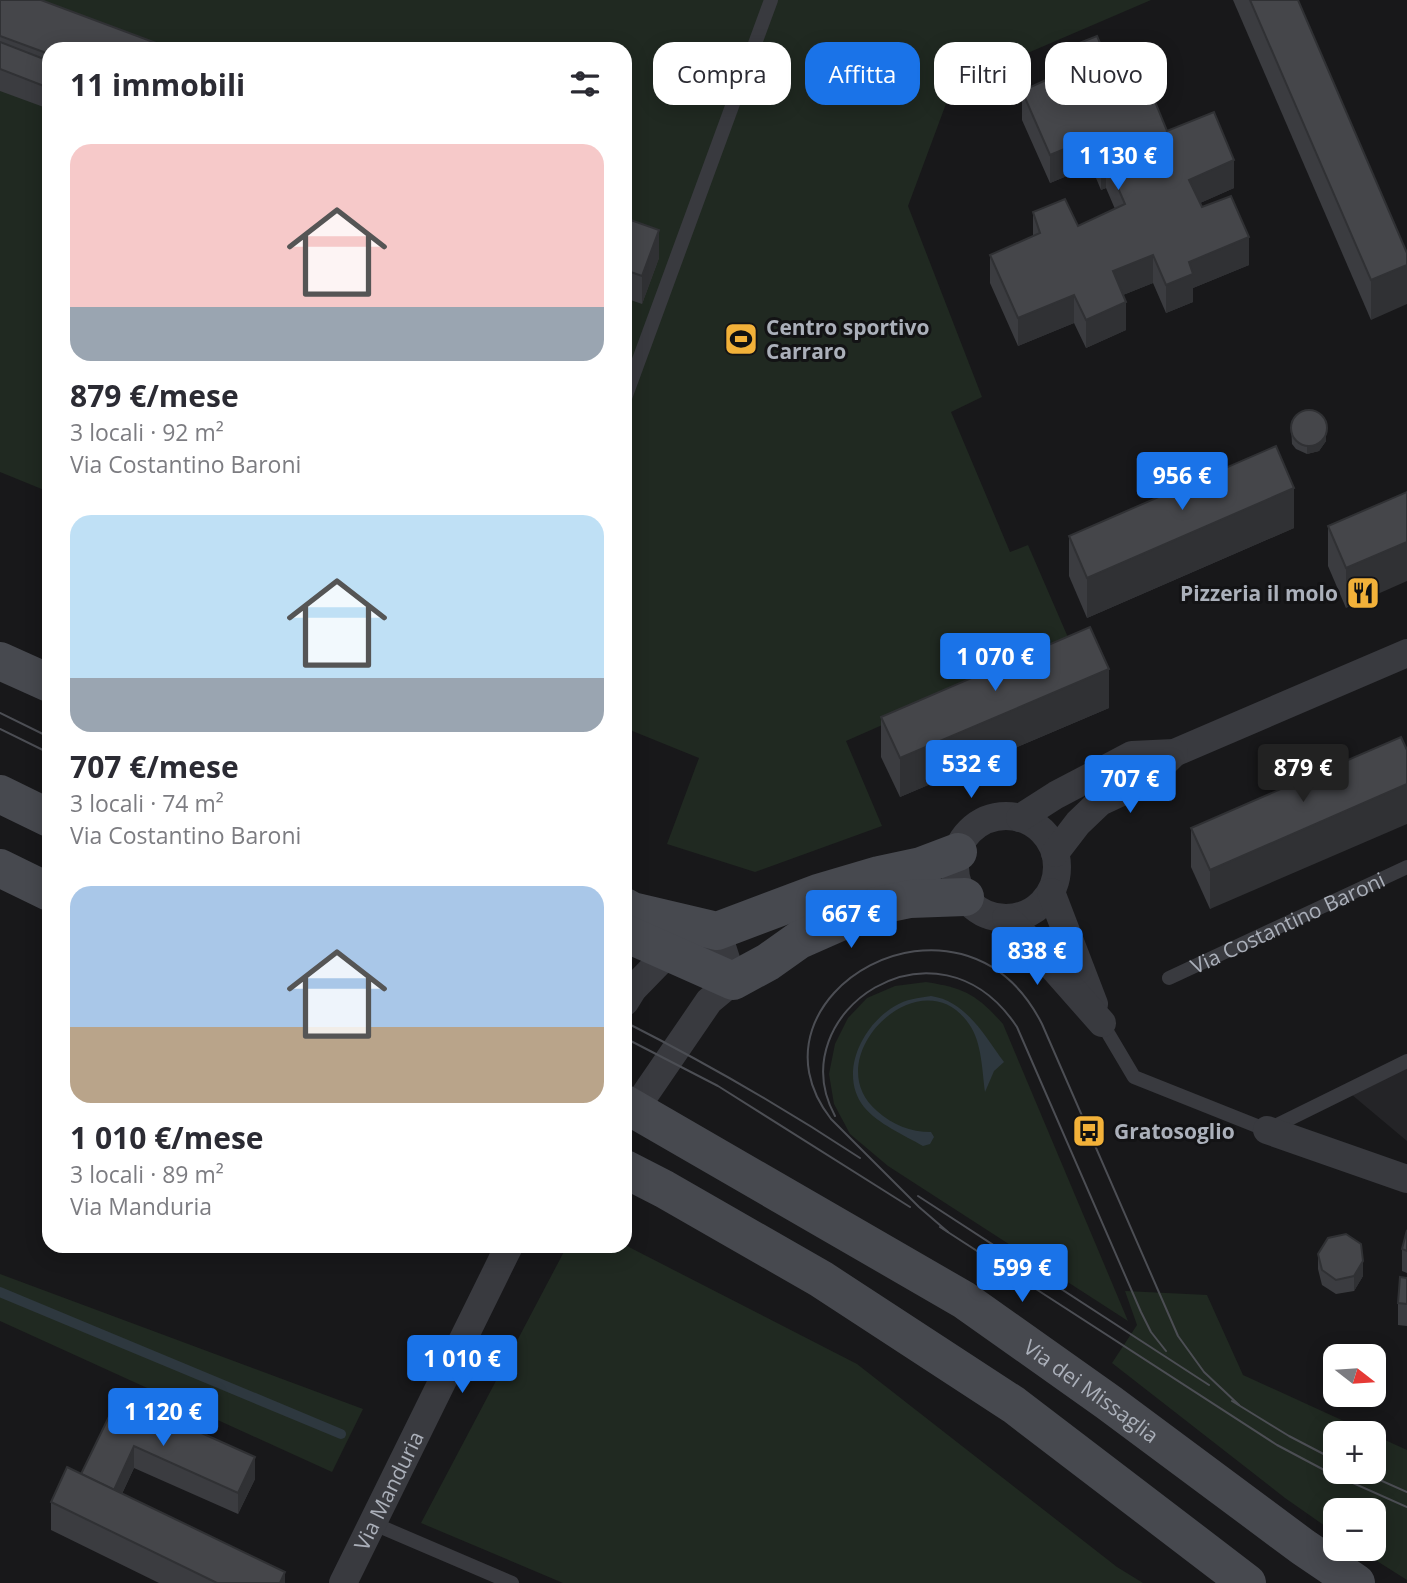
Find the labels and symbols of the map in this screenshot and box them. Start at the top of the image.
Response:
pin: 1 130 € [1053,132,1183,192]
place label: Centro sportivo Carraro [766,313,929,365]
sports icon: Centro sportivo Carraro [722,320,760,358]
pin: 956 € [1133,452,1231,512]
restaurant icon: Pizzeria il molo [1344,574,1382,612]
place label: Pizzeria il molo [1180,579,1338,607]
pin: 1 070 € [930,634,1060,693]
pin: 532 € [922,740,1020,800]
pin: 879 € [1254,744,1352,804]
pin: 707 € [1081,756,1179,815]
street label: Via Costantino Baroni [1186,865,1389,980]
pin: 667 € [802,890,900,950]
pin: 838 € [988,928,1086,987]
bus stop icon: Gratosoglio [1070,1112,1108,1150]
place label: Gratosoglio [1114,1117,1235,1145]
pin: 599 € [973,1244,1071,1304]
street label: Via dei Missaglia [1018,1333,1164,1449]
pin: 1 010 € [397,1336,527,1395]
north arrow [1323,1344,1386,1407]
pin: 1 120 € [98,1388,228,1448]
street label: Via Manduria [347,1426,430,1555]

